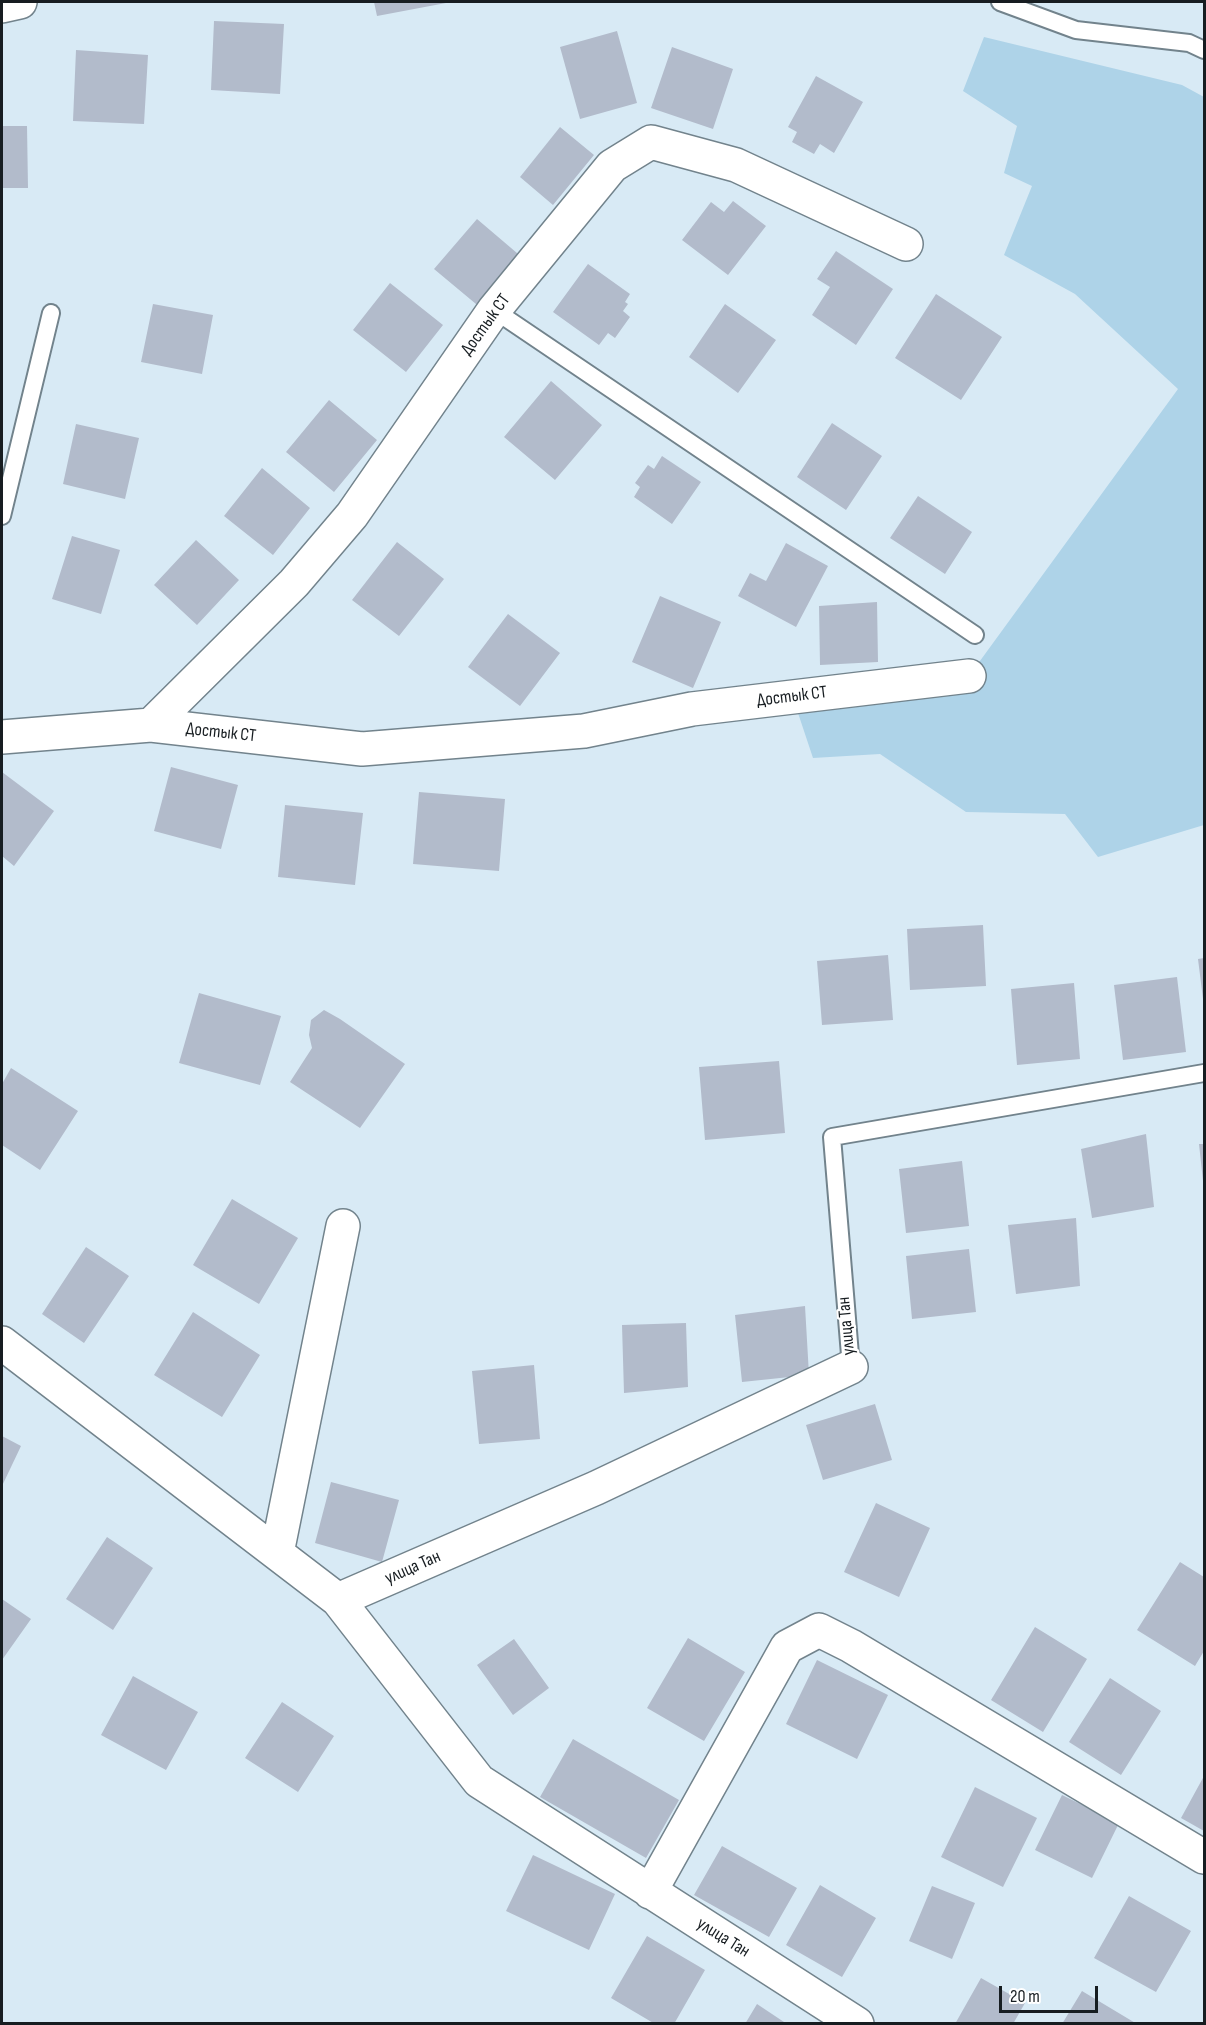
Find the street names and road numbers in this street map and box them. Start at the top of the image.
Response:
street label: Достык СТ [457,290,515,360]
street label: Достык СТ [756,682,828,712]
street label: Достык СТ [185,719,257,747]
street label: улица Тан [834,1296,860,1356]
street label: улица Тан [382,1546,444,1590]
street label: улица Тан [692,1913,754,1963]

